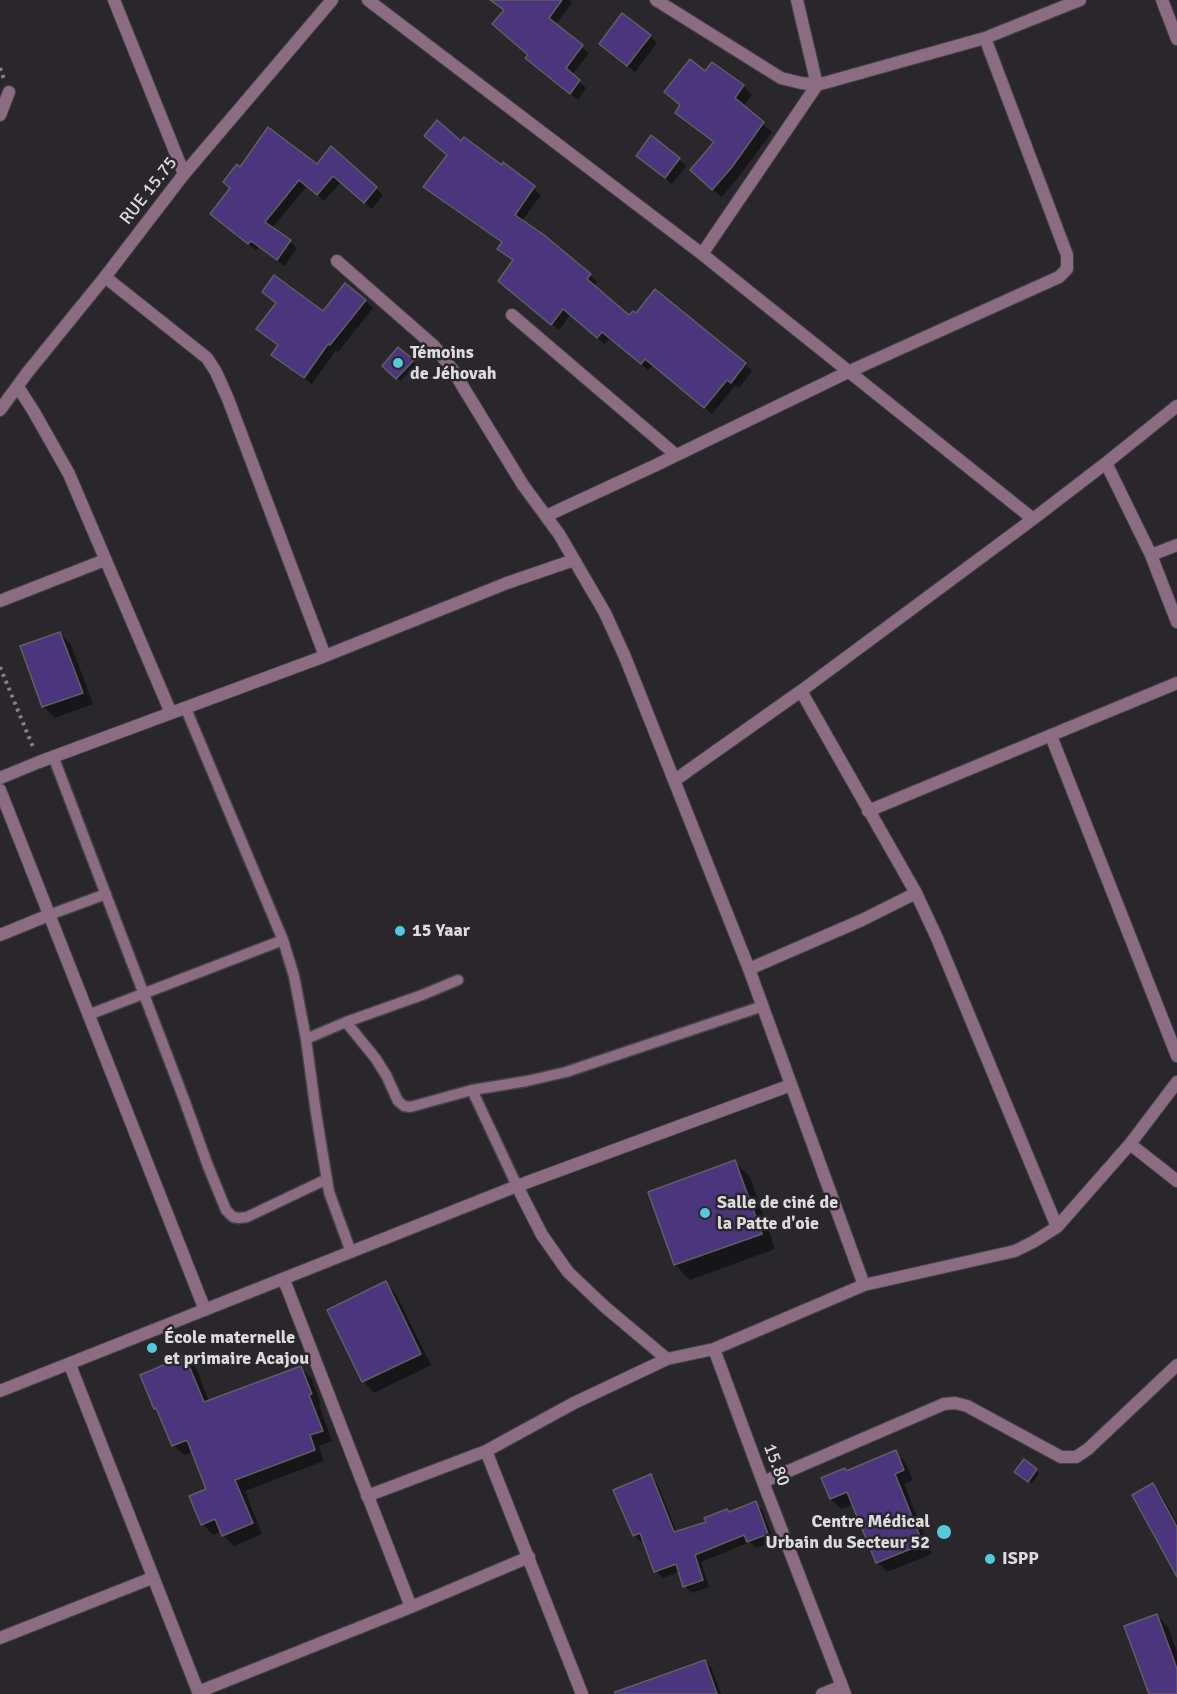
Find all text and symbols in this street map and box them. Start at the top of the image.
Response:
street label: RUE 15.75 [116,153,182,229]
place label: Témoins de Jéhovah [410,342,497,385]
marker: Témoins de Jéhovah [391,356,405,370]
place label: 15 Yaar [412,920,470,942]
marker: 15 Yaar [393,924,407,938]
place label: Salle de ciné de la Patte d'oie [717,1192,838,1234]
marker: Salle de ciné de la Patte d'oie [698,1206,712,1220]
place label: École maternelle et primaire Acajou [164,1327,309,1370]
marker: École maternelle et primaire Acajou [145,1341,159,1355]
street label: 15.80 [758,1441,794,1489]
place label: Centre Médical Urbain du Secteur 52 [766,1511,930,1553]
marker: Centre Médical Urbain du Secteur 52 [935,1523,953,1541]
place label: ISPP [1002,1548,1039,1570]
marker: ISPP [983,1552,997,1566]

